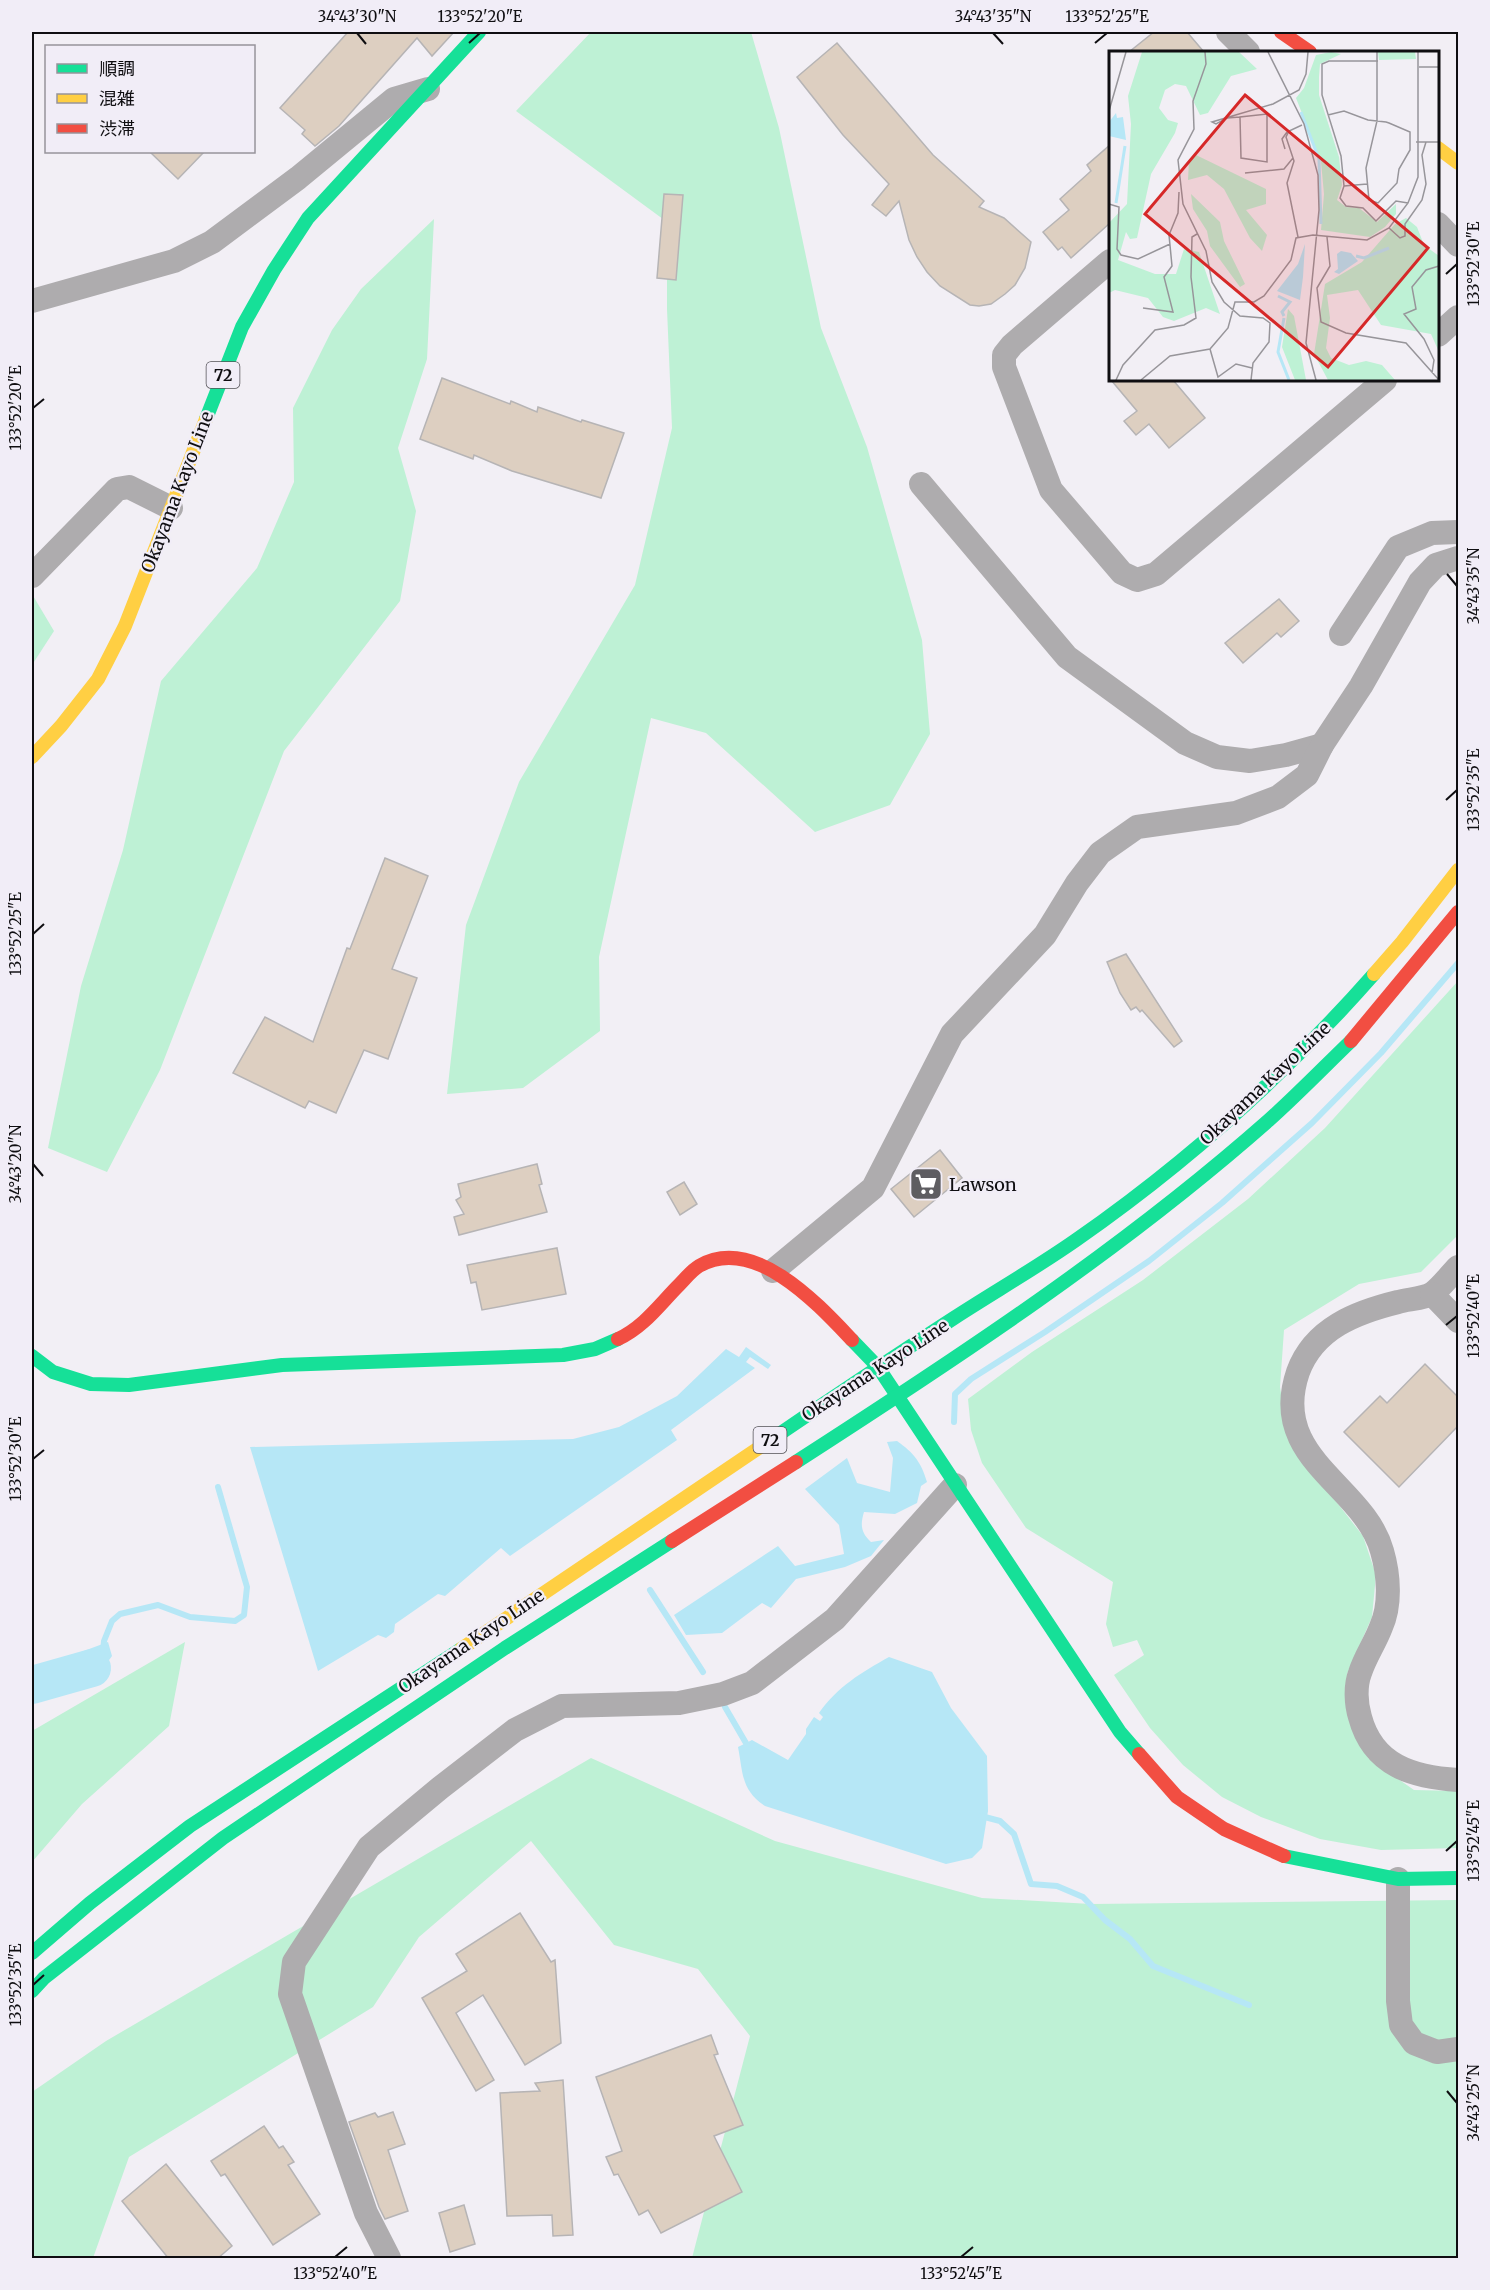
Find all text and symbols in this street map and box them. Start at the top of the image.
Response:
text: 34°43'30"N [318,7,397,26]
text: 133°52'20"E [438,7,523,26]
text: 34°43'35"N [955,7,1032,26]
text: 133°52'25"E [1065,7,1149,26]
legend [45,45,255,153]
inset map [1109,51,1439,381]
text: 順調 [99,57,135,80]
text: 混雑 [99,87,135,110]
text: 渋滞 [99,117,135,140]
text: 133°52'30"E [1464,221,1483,306]
road number: 72 [206,362,240,388]
text: 133°52'20"E [6,365,25,450]
street label: Okayama Kayo Line [136,408,218,576]
text: 34°43'35"N [1464,547,1483,624]
text: 133°52'35"E [1464,748,1483,831]
text: 133°52'25"E [6,892,25,976]
street label: Okayama Kayo Line [1195,1016,1335,1150]
text: 34°43'20"N [6,1124,25,1203]
supermarket icon: Lawson [908,1166,944,1202]
place label: Lawson [949,1173,1017,1196]
text: 133°52'40"E [1464,1274,1483,1358]
street label: Okayama Kayo Line [797,1314,953,1426]
text: 133°52'30"E [6,1416,25,1501]
road number: 72 [754,1427,786,1453]
street label: Okayama Kayo Line [394,1584,548,1698]
text: 133°52'45"E [1464,1800,1483,1882]
text: 133°52'35"E [6,1943,25,2026]
text: 34°43'25"N [1464,2064,1483,2142]
text: 133°52'40"E [293,2264,377,2283]
text: 133°52'45"E [920,2264,1002,2283]

